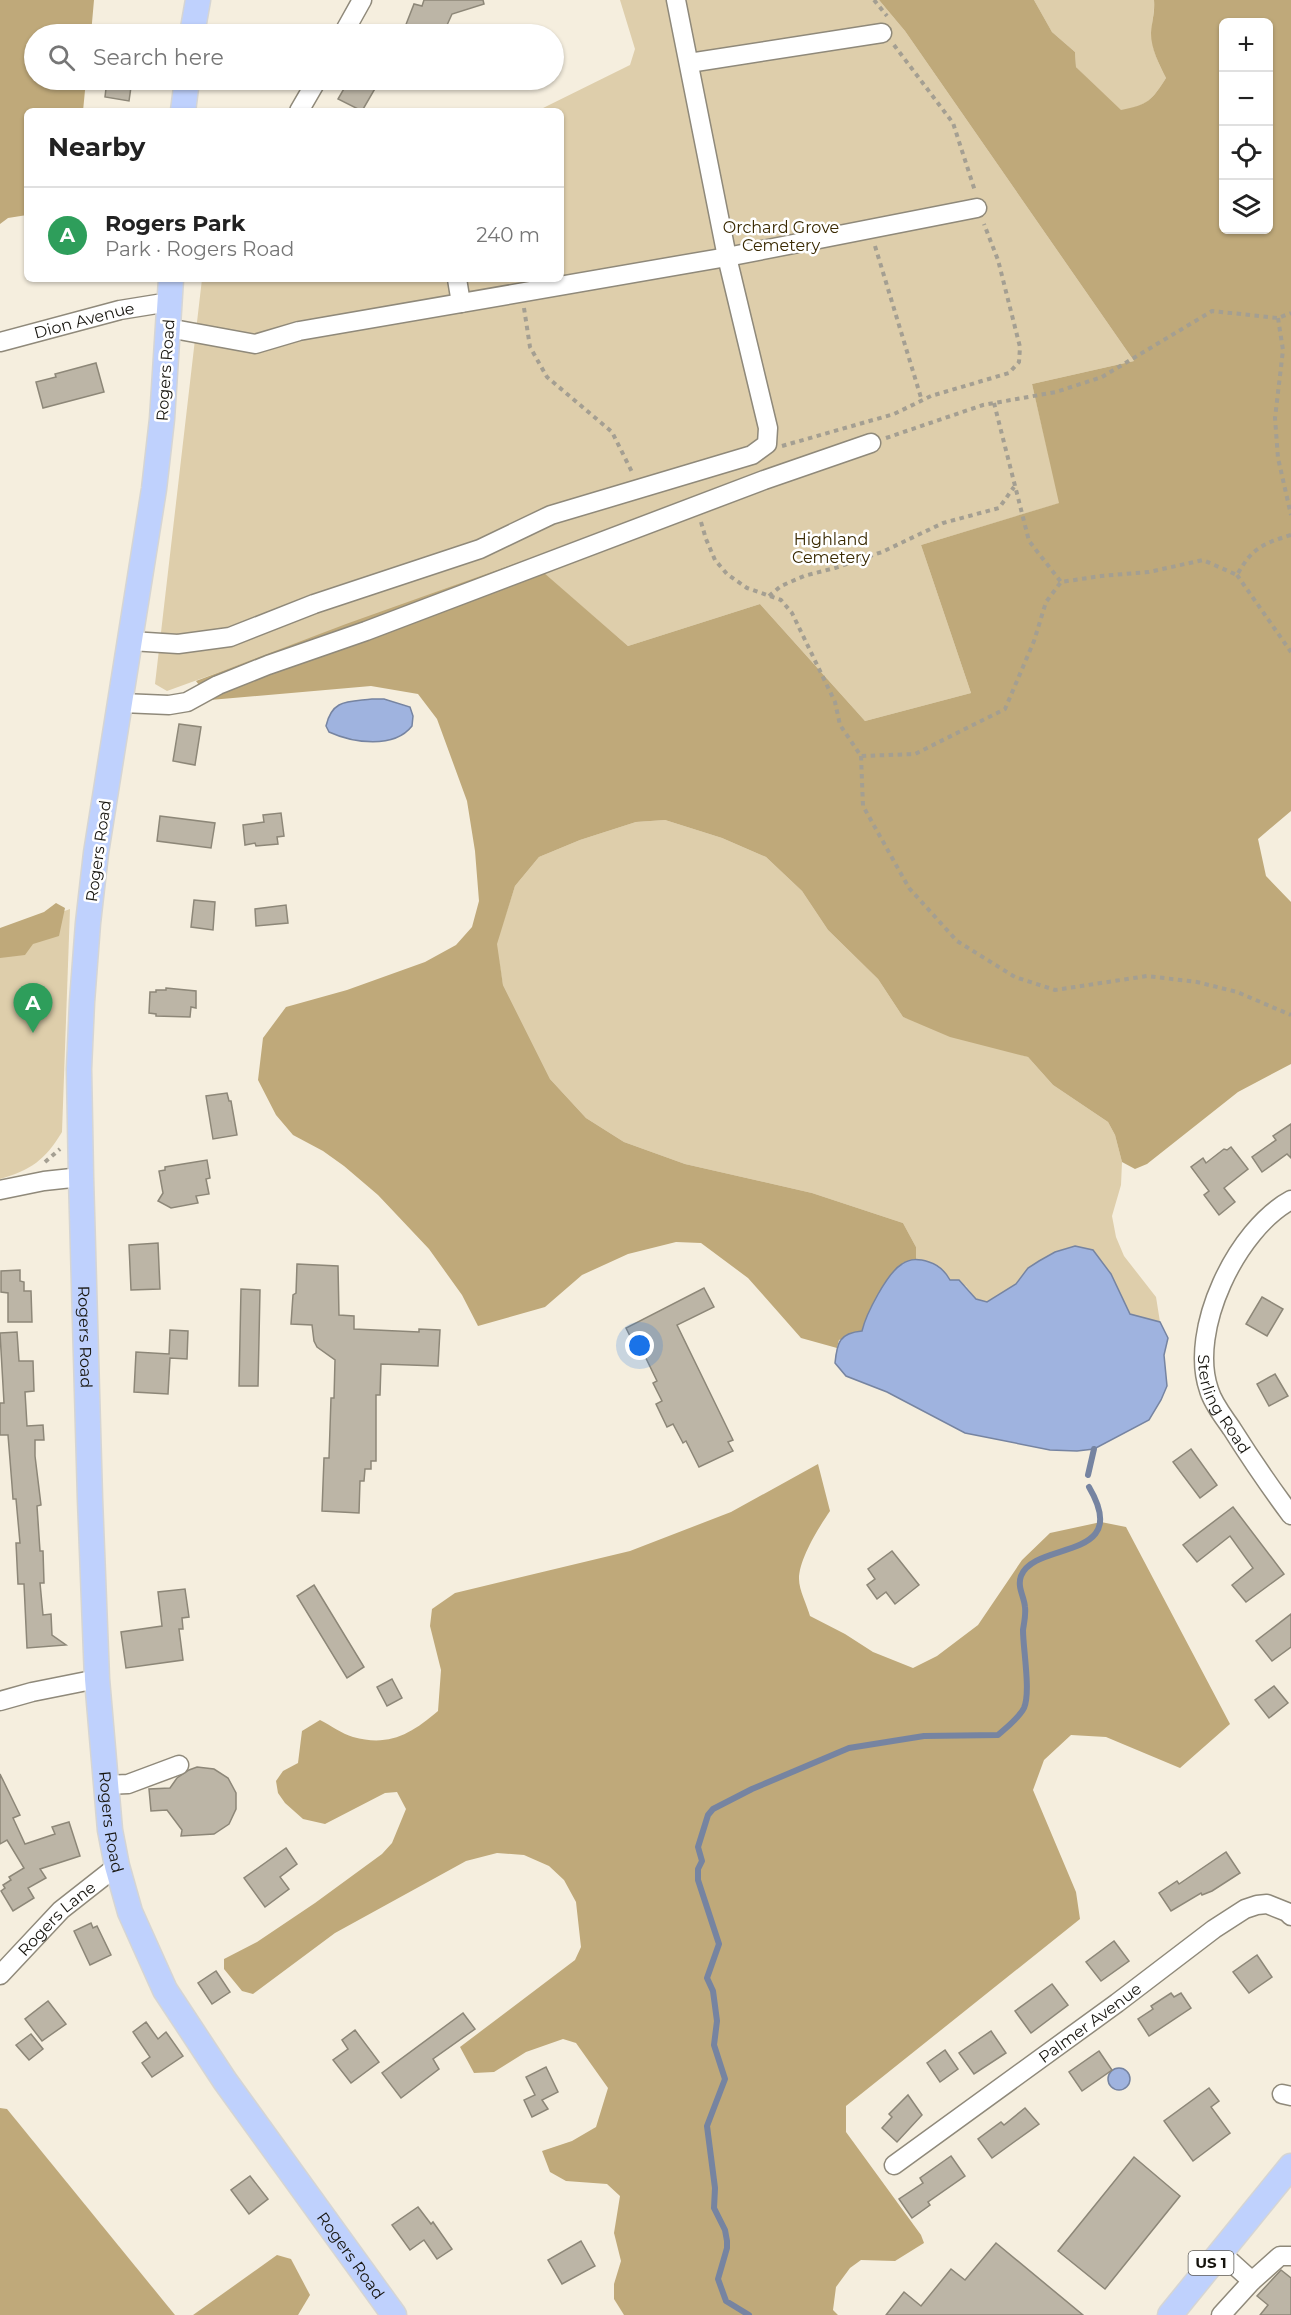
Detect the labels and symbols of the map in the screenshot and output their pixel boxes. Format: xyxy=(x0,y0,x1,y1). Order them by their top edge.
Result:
park label: Orchard Grove Cemetery xyxy=(723,218,839,255)
street label: Dion Avenue xyxy=(32,299,136,343)
street label: Rogers Road xyxy=(152,318,179,422)
park label: Highland Cemetery xyxy=(792,530,870,567)
street label: Rogers Road xyxy=(82,799,115,903)
pin: A xyxy=(14,984,52,1033)
street label: Rogers Road xyxy=(74,1285,96,1388)
your location xyxy=(625,1331,654,1360)
street label: Sterling Road xyxy=(1194,1354,1254,1457)
street label: Rogers Road xyxy=(95,1770,127,1875)
street label: Rogers Lane xyxy=(14,1878,99,1960)
street label: Palmer Avenue xyxy=(1035,1979,1145,2067)
street label: Rogers Road xyxy=(313,2209,388,2303)
road number: US 1 xyxy=(1188,2251,1234,2275)

